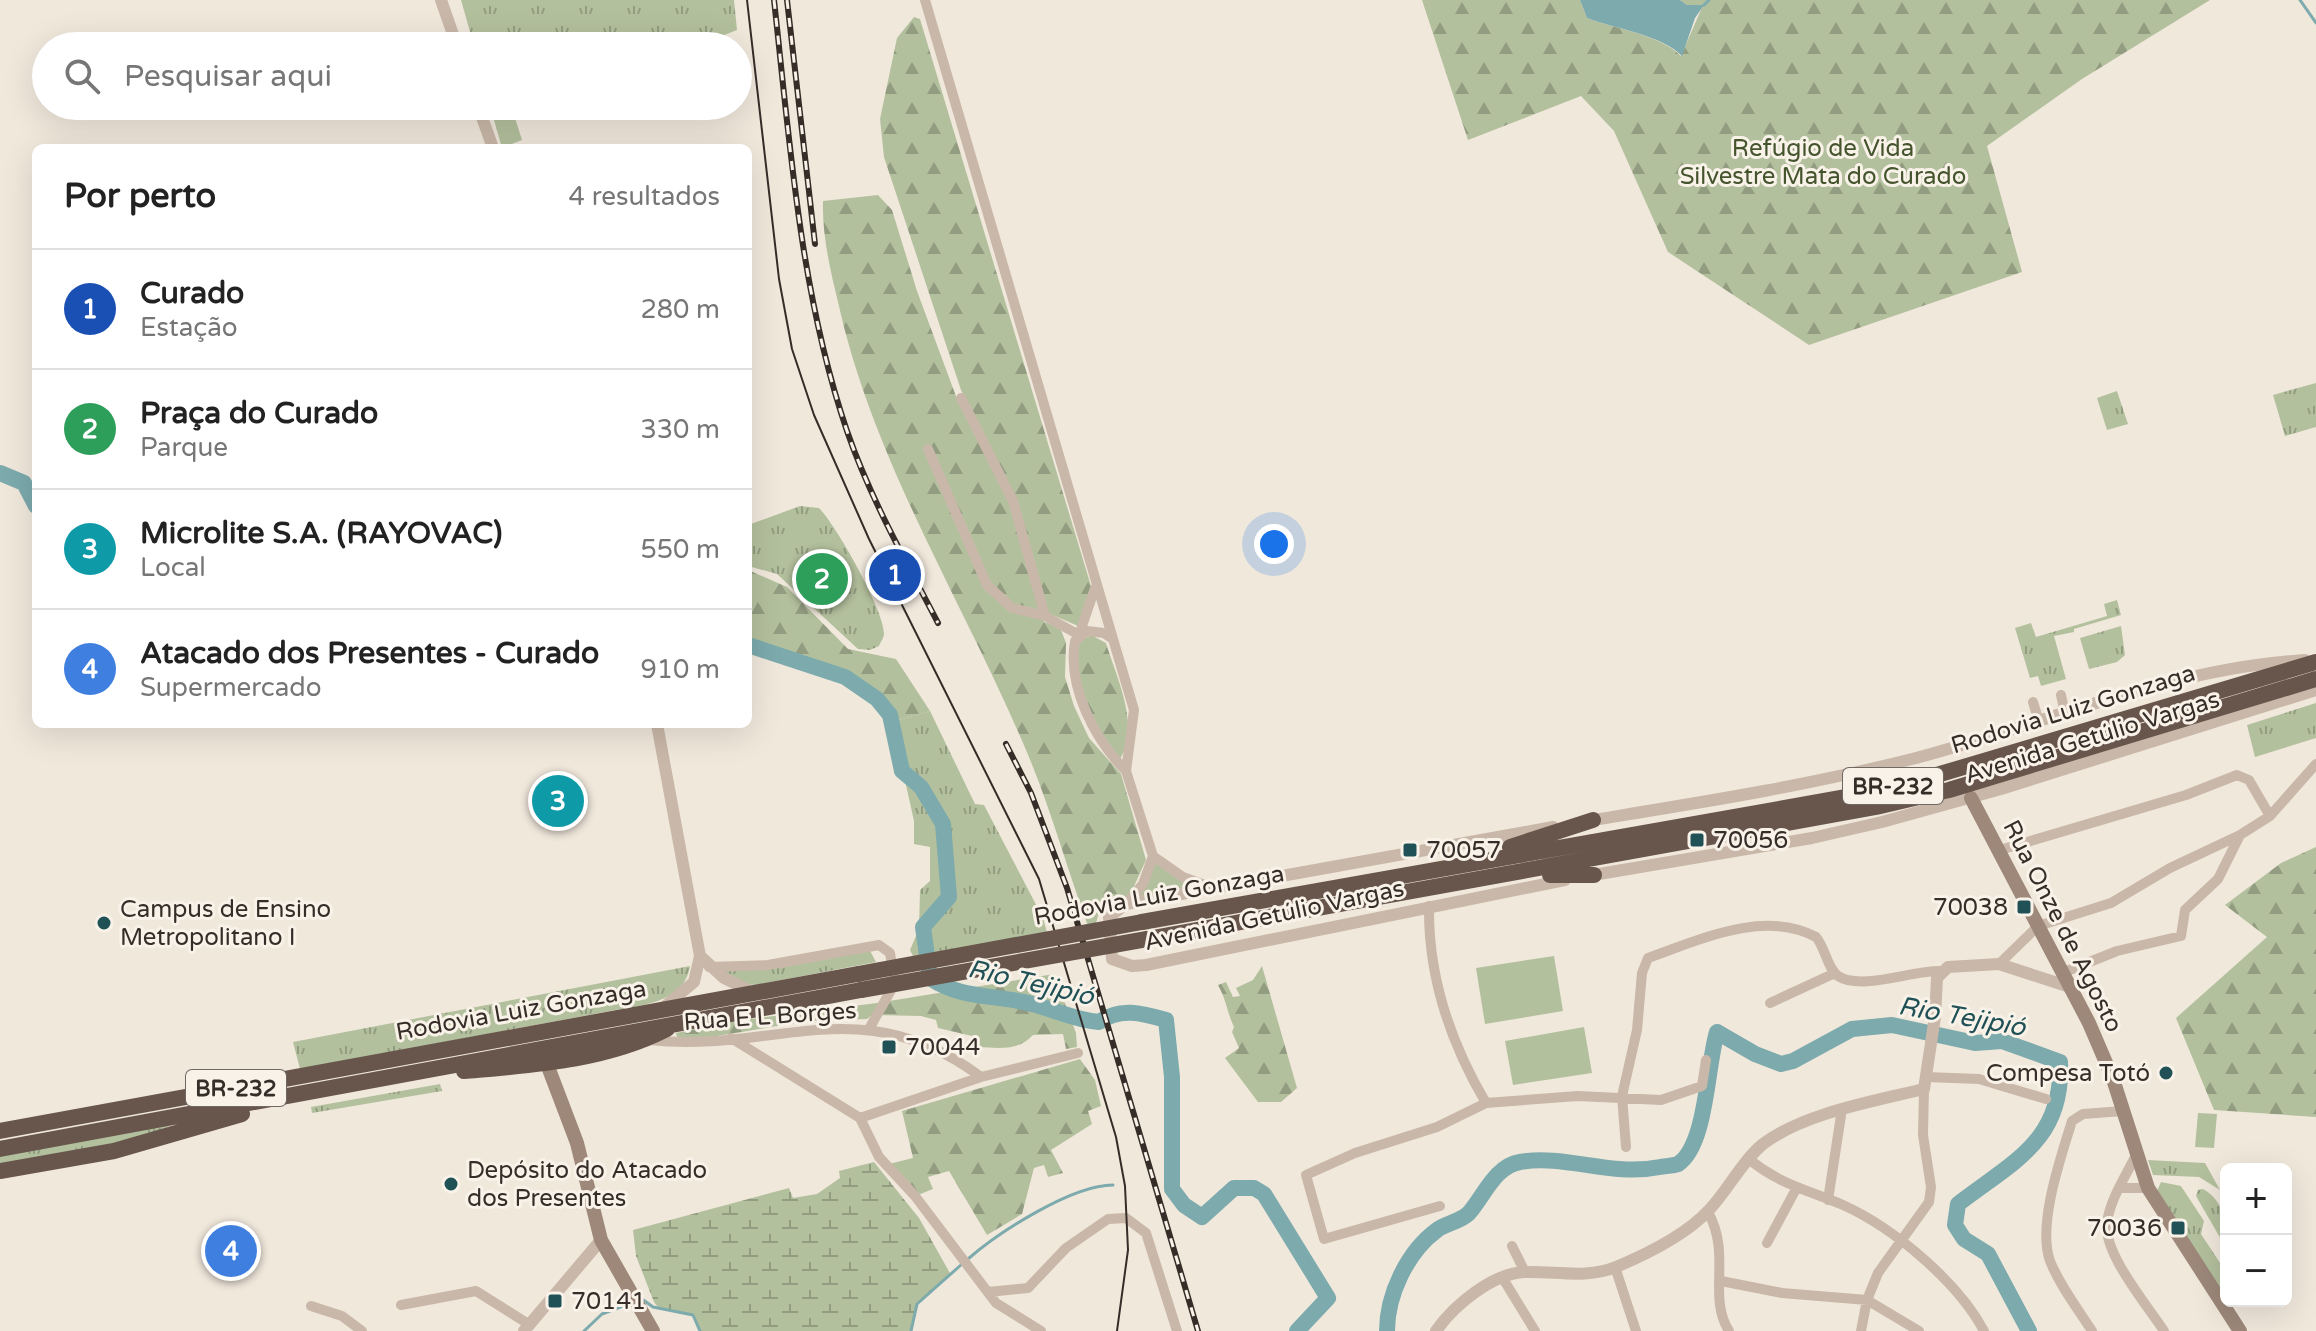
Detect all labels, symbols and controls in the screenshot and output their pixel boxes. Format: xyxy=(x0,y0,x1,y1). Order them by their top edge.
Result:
search box xyxy=(32,32,752,120)
icon: search xyxy=(60,54,104,98)
text: Pesquisar aqui xyxy=(124,58,332,95)
park label: Refúgio de Vida Silvestre Mata do Curado xyxy=(1680,134,1966,191)
text: Por perto xyxy=(64,176,216,217)
text: 4 resultados xyxy=(569,181,720,212)
text: Curado xyxy=(140,275,244,312)
text: 1 xyxy=(82,294,98,325)
text: 280 m xyxy=(640,294,720,325)
text: Estação xyxy=(140,312,238,343)
text: Praça do Curado xyxy=(140,395,378,432)
text: 2 xyxy=(82,414,98,445)
text: 330 m xyxy=(640,414,720,445)
text: Parque xyxy=(140,432,228,463)
text: Microlite S.A. (RAYOVAC) xyxy=(140,515,502,552)
your location xyxy=(1254,524,1294,564)
text: 3 xyxy=(82,534,98,565)
text: 550 m xyxy=(640,534,720,565)
pin: 1 xyxy=(869,545,921,605)
pin: 2 xyxy=(796,549,848,609)
text: Local xyxy=(140,552,206,583)
text: Atacado dos Presentes - Curado xyxy=(140,635,599,672)
text: 4 xyxy=(82,654,98,685)
text: 910 m xyxy=(640,654,720,685)
street label: Rodovia Luiz Gonzaga xyxy=(1948,659,2199,760)
text: Supermercado xyxy=(140,672,322,703)
street label: Avenida Getúlio Vargas xyxy=(1961,685,2223,790)
road number: BR-232 xyxy=(1843,768,1943,804)
pin: 3 xyxy=(532,771,584,831)
street label: Rua Onze de Agosto xyxy=(1996,815,2129,1037)
place label: 70056 xyxy=(1713,826,1788,855)
marker: 70056 xyxy=(1688,831,1706,849)
place label: 70057 xyxy=(1426,836,1501,865)
marker: 70057 xyxy=(1401,841,1419,859)
street label: Rodovia Luiz Gonzaga xyxy=(1032,859,1287,932)
street label: Avenida Getúlio Vargas xyxy=(1142,874,1407,957)
place label: 70038 xyxy=(1933,893,2008,922)
place label: Campus de Ensino Metropolitano I xyxy=(120,895,331,952)
marker: 70038 xyxy=(2015,898,2033,916)
marker: Campus de Ensino Metropolitano I xyxy=(95,914,113,932)
water label: Rio Tejipió xyxy=(965,953,1098,1012)
street label: Rodovia Luiz Gonzaga xyxy=(394,974,649,1047)
water label: Rio Tejipió xyxy=(1896,990,2029,1043)
street label: Rua E L Borges xyxy=(683,996,857,1037)
place label: 70044 xyxy=(905,1033,980,1062)
marker: 70044 xyxy=(880,1038,898,1056)
place label: Compesa Totó xyxy=(1986,1059,2150,1088)
marker: Compesa Totó xyxy=(2157,1064,2175,1082)
road number: BR-232 xyxy=(186,1070,286,1106)
place label: Depósito do Atacado dos Presentes xyxy=(467,1156,707,1213)
map controls xyxy=(2220,1163,2292,1307)
button: + xyxy=(2220,1163,2292,1235)
marker: Depósito do Atacado dos Presentes xyxy=(442,1175,460,1193)
place label: 70036 xyxy=(2087,1214,2162,1243)
marker: 70036 xyxy=(2169,1219,2187,1237)
pin: 4 xyxy=(205,1221,257,1281)
button: − xyxy=(2220,1235,2292,1307)
place label: 70141 xyxy=(571,1287,646,1316)
marker: 70141 xyxy=(546,1292,564,1310)

